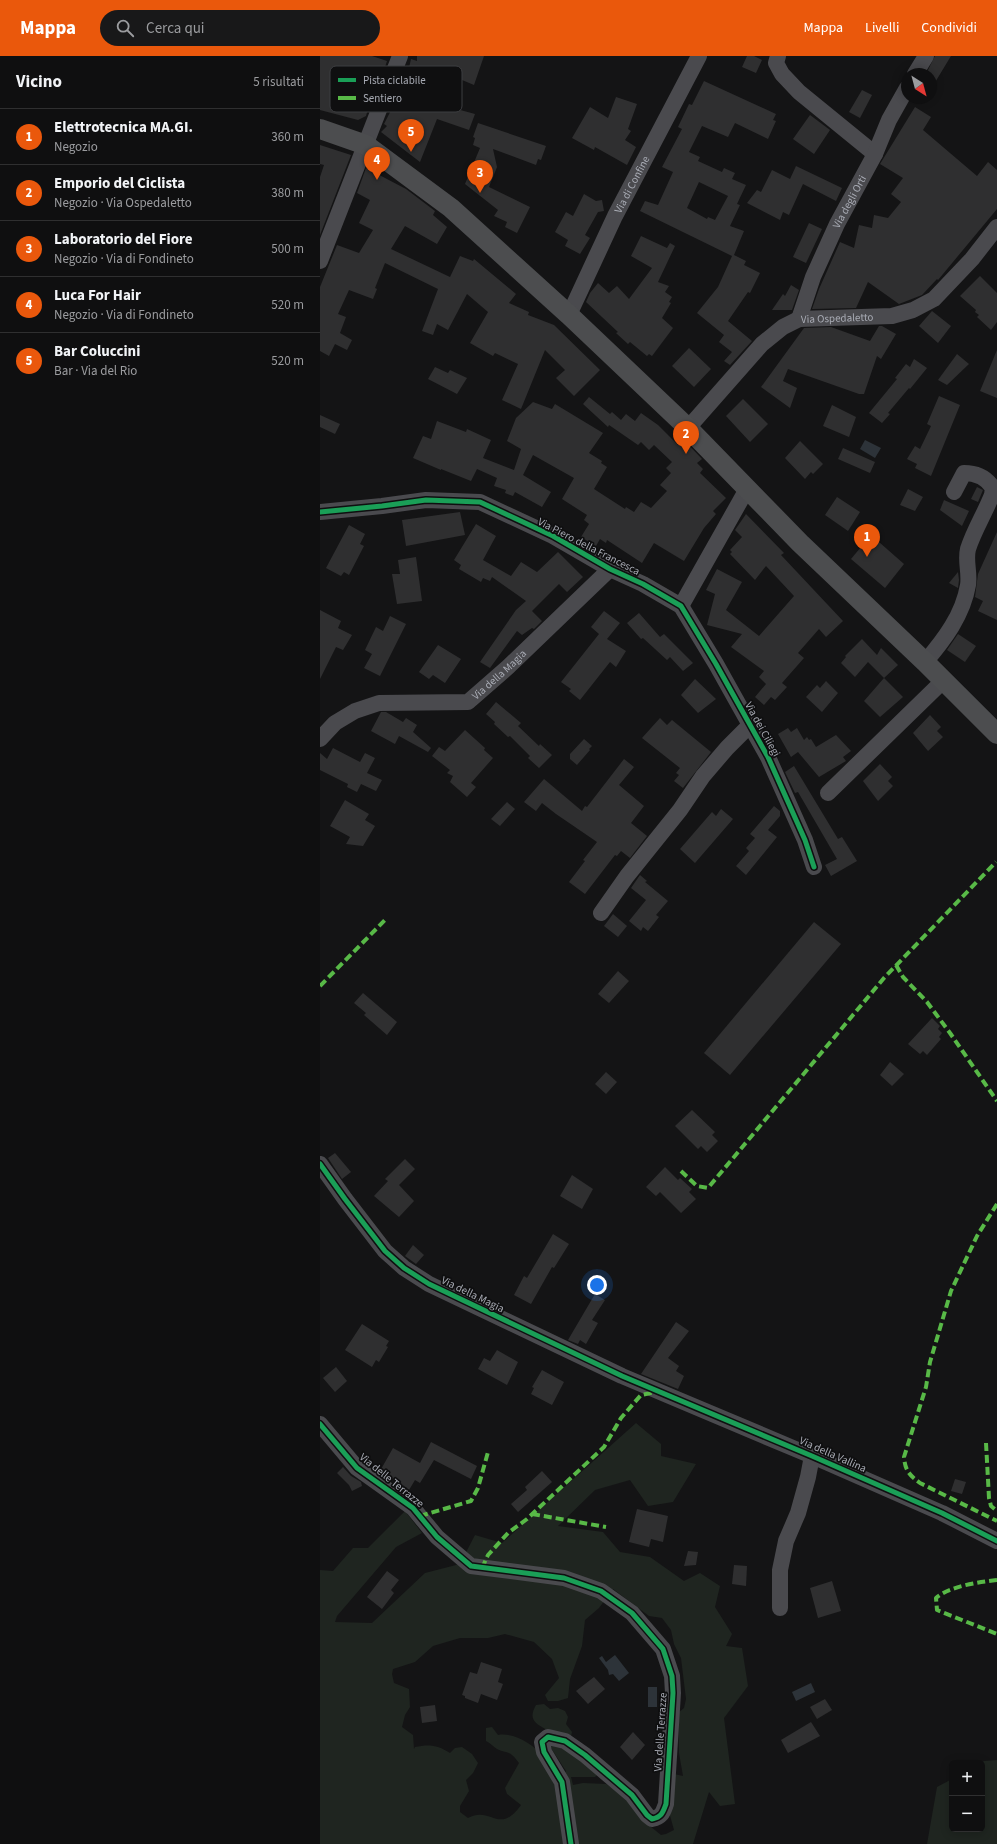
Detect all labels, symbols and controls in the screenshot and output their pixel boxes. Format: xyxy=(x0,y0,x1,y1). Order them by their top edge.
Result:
search box xyxy=(100,10,380,46)
text: Mappa xyxy=(20,15,76,42)
icon: search xyxy=(114,17,136,39)
text: Cerca qui xyxy=(146,18,205,39)
text: Mappa xyxy=(803,18,843,38)
text: Livelli xyxy=(865,18,899,38)
text: Condividi xyxy=(921,18,977,38)
legend xyxy=(330,66,462,112)
north arrow xyxy=(901,68,937,104)
text: Vicino xyxy=(16,70,62,94)
text: 5 risultati xyxy=(253,73,304,91)
text: Pista ciclabile xyxy=(363,73,426,88)
text: Sentiero xyxy=(363,91,402,106)
text: Elettrotecnica MA.GI. xyxy=(54,117,193,138)
pin: 5 xyxy=(398,119,424,152)
text: 1 xyxy=(26,128,32,146)
text: 360 m xyxy=(271,128,304,146)
text: Negozio xyxy=(54,138,98,156)
pin: 4 xyxy=(364,147,390,180)
street label: Via di Confine xyxy=(611,153,654,216)
pin: 3 xyxy=(467,160,493,193)
text: Emporio del Ciclista xyxy=(54,173,185,194)
street label: Via degli Orti xyxy=(829,173,870,231)
text: 2 xyxy=(26,184,32,202)
text: 380 m xyxy=(271,184,304,202)
text: Negozio · Via Ospedaletto xyxy=(54,194,192,212)
text: Laboratorio del Fiore xyxy=(54,229,193,250)
text: 3 xyxy=(26,240,32,258)
text: 500 m xyxy=(271,240,304,258)
text: Negozio · Via di Fondineto xyxy=(54,250,194,268)
text: Luca For Hair xyxy=(54,285,141,306)
text: 4 xyxy=(26,296,32,314)
text: 520 m xyxy=(271,296,304,314)
text: Negozio · Via di Fondineto xyxy=(54,306,194,324)
street label: Via Ospedaletto xyxy=(801,310,874,327)
text: Bar Coluccini xyxy=(54,341,140,362)
text: 5 xyxy=(26,352,32,370)
text: 520 m xyxy=(271,352,304,370)
text: Bar · Via del Rio xyxy=(54,362,137,380)
pin: 2 xyxy=(673,421,699,454)
street label: Via Piero della Francesca xyxy=(535,514,642,579)
pin: 1 xyxy=(854,524,880,557)
street label: Via della Magia xyxy=(469,646,530,703)
street label: Via dei Ciliegi xyxy=(741,699,784,759)
street label: Via della Magia xyxy=(439,1273,507,1316)
your location xyxy=(587,1275,607,1295)
street label: Via della Vallina xyxy=(797,1433,869,1476)
street label: Via delle Terrazze xyxy=(356,1450,428,1511)
street label: Via delle Terrazze xyxy=(650,1691,671,1772)
map controls xyxy=(949,1760,985,1832)
button: + xyxy=(949,1760,985,1796)
button: − xyxy=(949,1796,985,1832)

